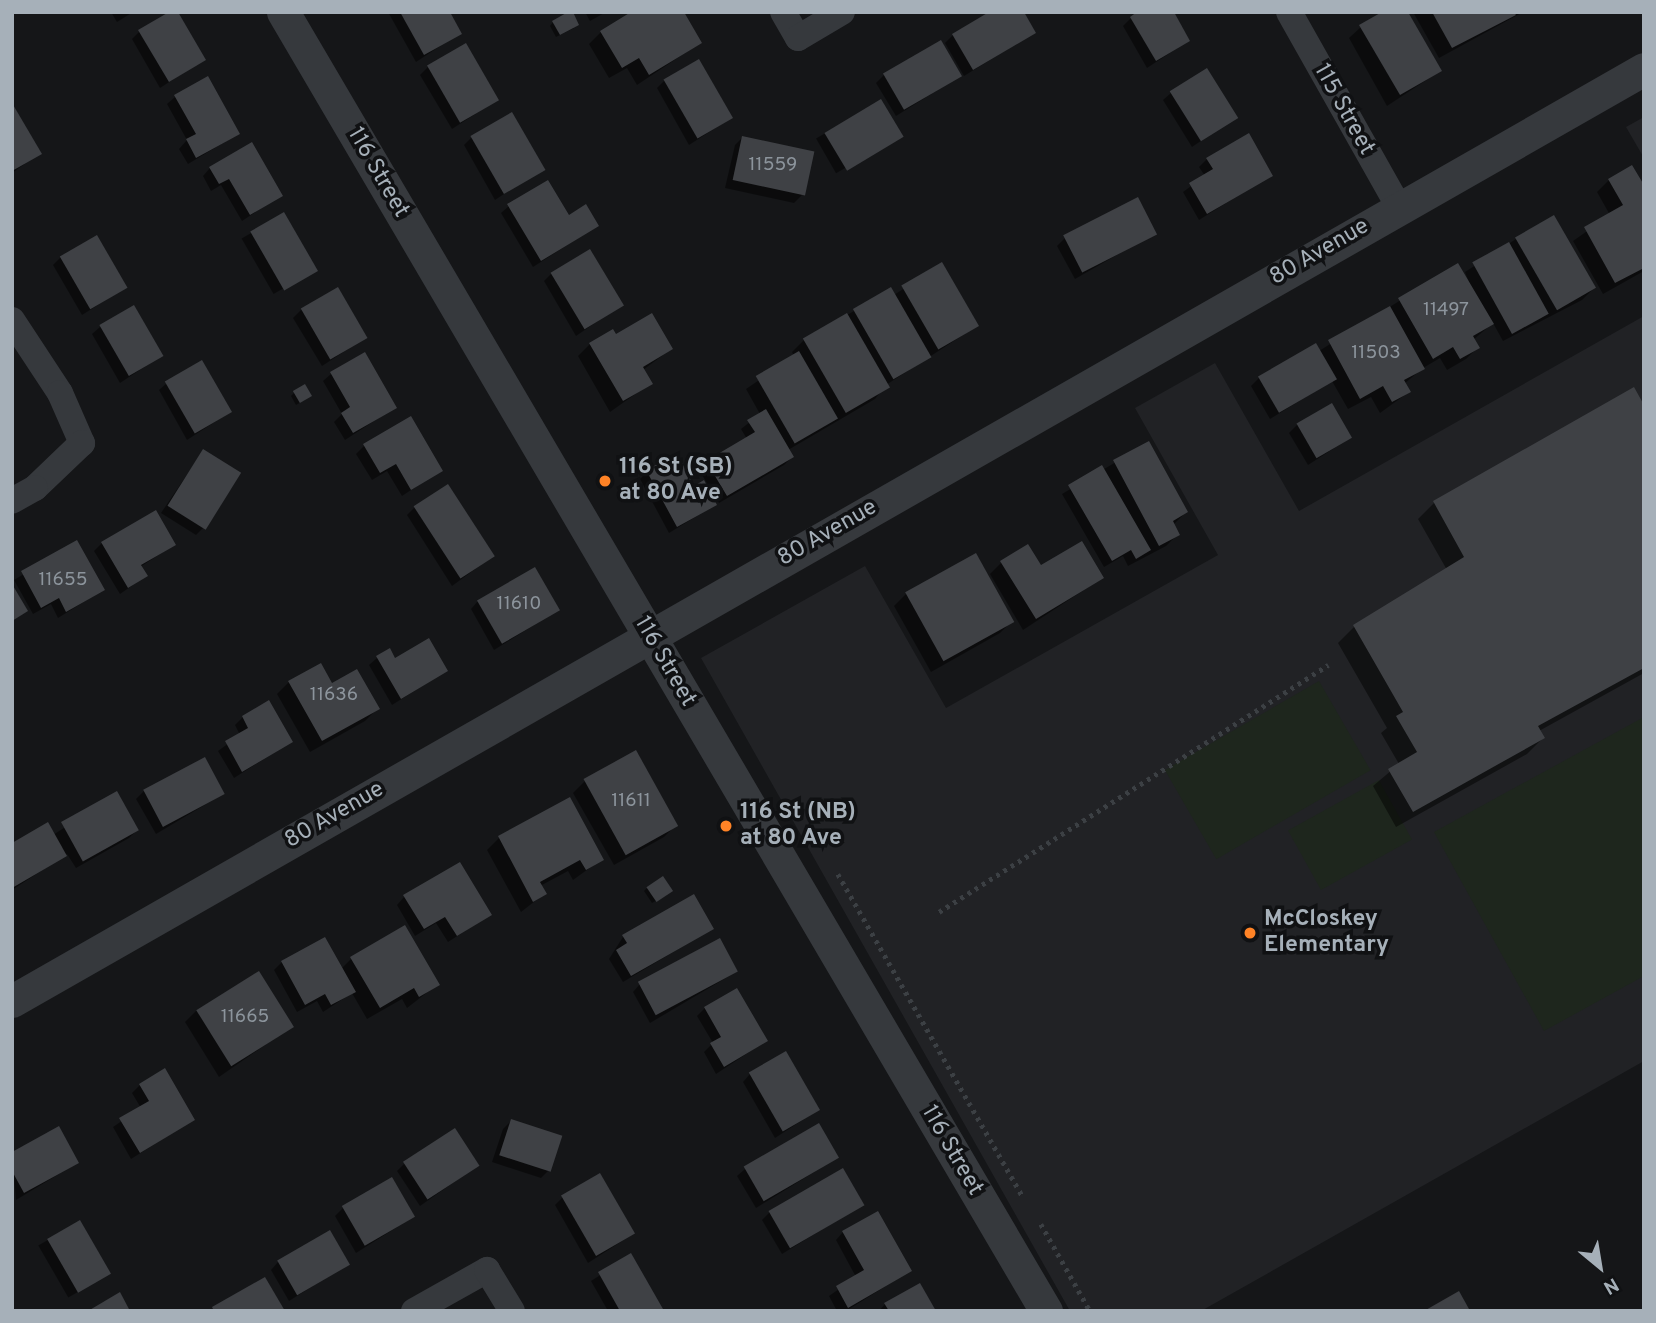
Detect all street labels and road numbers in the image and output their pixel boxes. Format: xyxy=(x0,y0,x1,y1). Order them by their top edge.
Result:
street label: 115 Street xyxy=(1307,60,1379,160)
street label: 116 Street xyxy=(340,123,414,223)
street label: 80 Avenue xyxy=(1265,213,1375,293)
street label: 80 Avenue xyxy=(773,494,883,574)
street label: 116 Street xyxy=(627,612,701,712)
street label: 80 Avenue xyxy=(280,776,390,856)
street label: 116 Street xyxy=(914,1101,988,1201)

